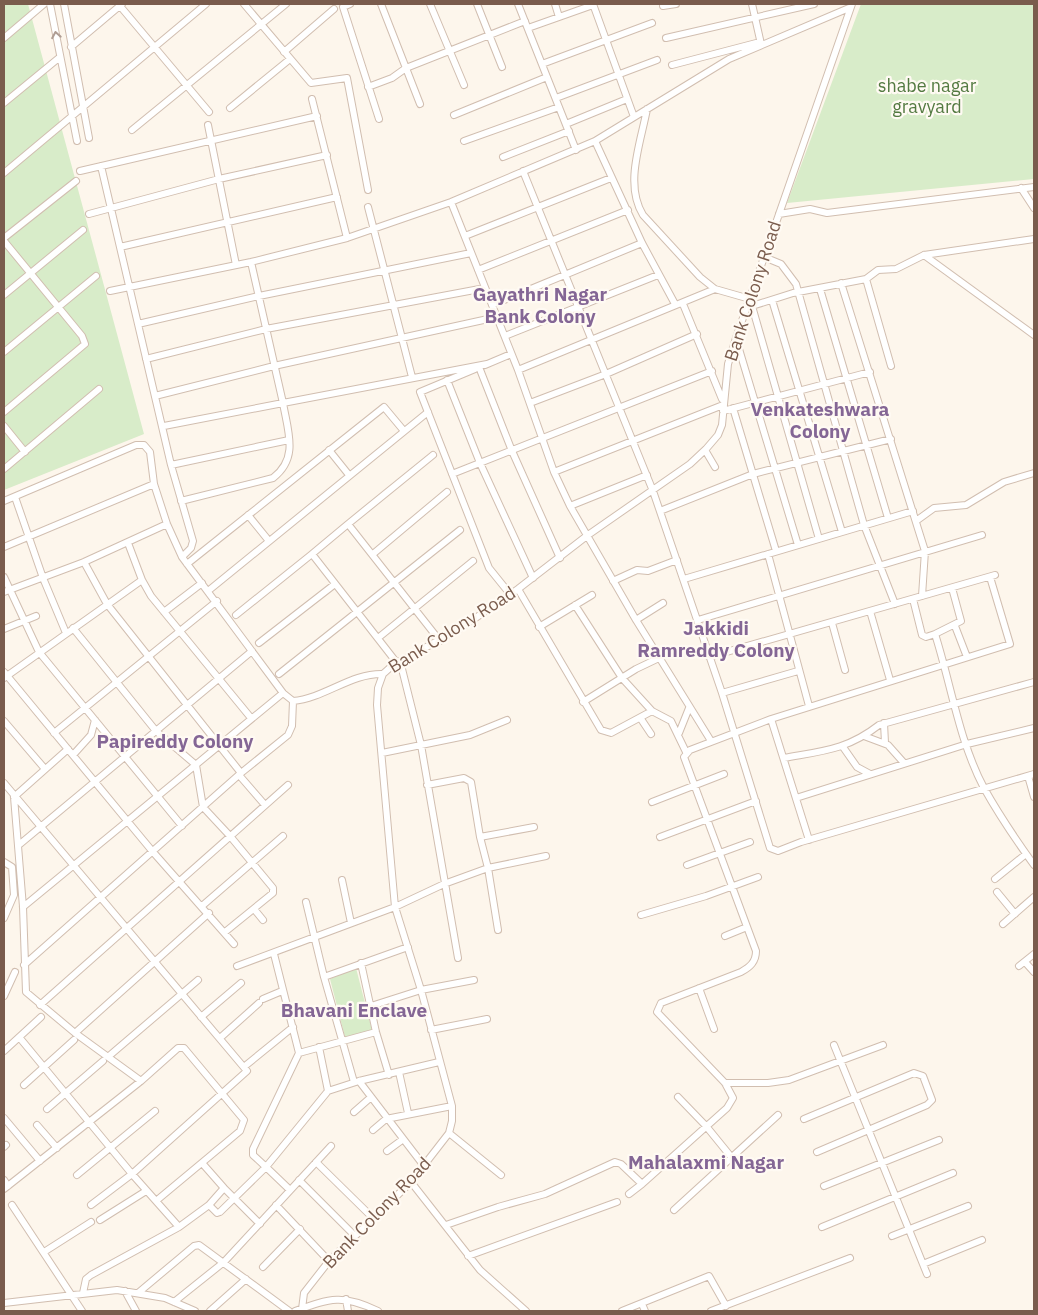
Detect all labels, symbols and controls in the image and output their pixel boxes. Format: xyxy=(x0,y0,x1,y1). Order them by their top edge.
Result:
one-way arrow xyxy=(51,31,61,39)
park label: shabe nagar gravyard xyxy=(878,74,977,118)
street label: Bank Colony Road xyxy=(719,218,786,364)
district label: Gayathri Nagar Bank Colony xyxy=(473,282,608,328)
district label: Venkateshwara Colony xyxy=(751,397,890,443)
street label: Bank Colony Road xyxy=(384,581,520,678)
district label: Jakkidi Ramreddy Colony xyxy=(637,616,795,662)
district label: Papireddy Colony xyxy=(97,729,254,753)
district label: Bhavani Enclave xyxy=(281,998,427,1022)
district label: Mahalaxmi Nagar xyxy=(628,1150,784,1174)
street label: Bank Colony Road xyxy=(318,1152,436,1273)

